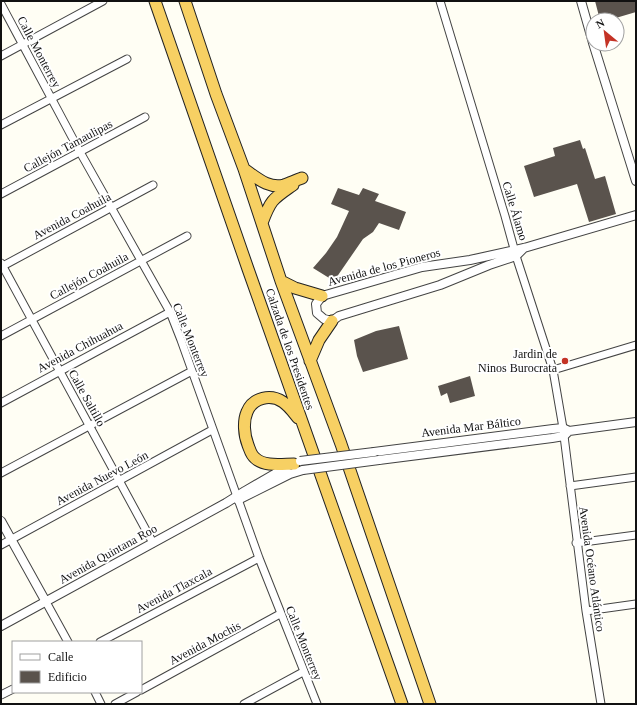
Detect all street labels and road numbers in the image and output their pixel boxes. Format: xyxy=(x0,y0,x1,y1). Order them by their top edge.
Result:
street label: Calle Monterrey xyxy=(14,14,64,90)
street label: Callejón Tamaulipas xyxy=(21,117,115,175)
street label: Calle Álamo xyxy=(499,180,531,242)
street label: Avenida Coahuila xyxy=(31,189,114,242)
street label: Avenida de los Pioneros xyxy=(326,245,442,289)
street label: Callejón Coahuila xyxy=(47,249,131,303)
street label: Calzada de los Presidentes xyxy=(263,286,318,412)
street label: Calle Monterrey xyxy=(170,301,212,379)
street label: Avenida Chihuahua xyxy=(35,318,126,375)
street label: Calle Saltillo xyxy=(66,367,108,429)
street label: Avenida Mar Báltico xyxy=(420,414,522,440)
street label: Avenida Nuevo León xyxy=(53,448,151,508)
street label: Avenida Océano Atlántico xyxy=(576,505,608,633)
street label: Avenida Quintana Roo xyxy=(57,521,159,587)
street label: Avenida Tlaxcala xyxy=(134,564,215,616)
street label: Calle Monterrey xyxy=(283,604,325,682)
street label: Avenida Mochis xyxy=(167,618,243,668)

